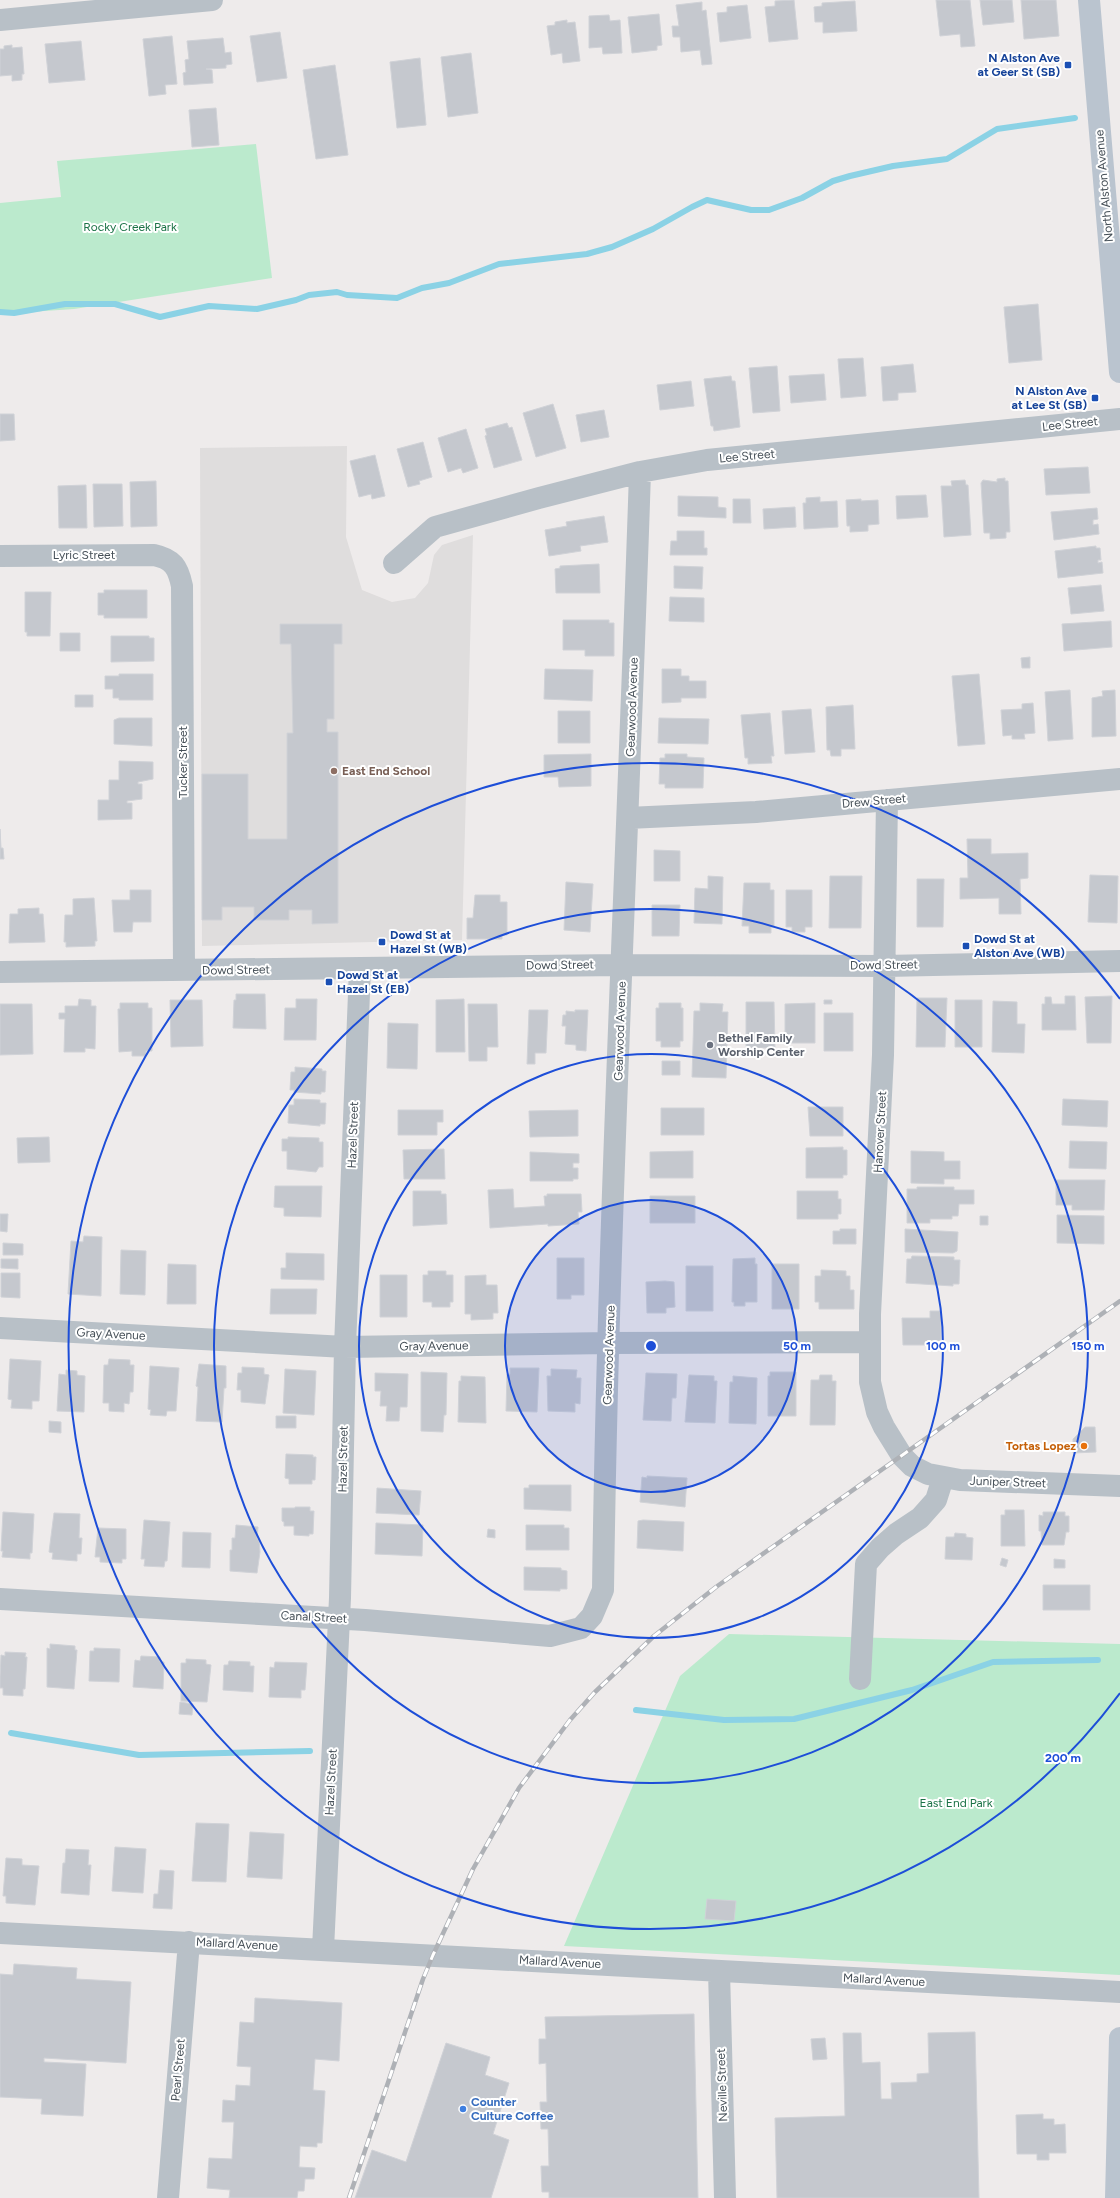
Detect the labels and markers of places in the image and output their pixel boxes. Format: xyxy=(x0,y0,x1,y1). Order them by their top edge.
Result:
place label: N Alston Ave at Geer St (SB) xyxy=(978,51,1060,79)
marker: N Alston Ave at Geer St (SB) xyxy=(1063,60,1073,70)
place label: N Alston Ave at Lee St (SB) xyxy=(1012,384,1087,412)
marker: N Alston Ave at Lee St (SB) xyxy=(1090,393,1100,403)
place label: East End School xyxy=(342,764,430,778)
marker: East End School xyxy=(329,766,339,776)
place label: Dowd St at Hazel St (WB) xyxy=(390,928,467,956)
place label: Dowd St at Alston Ave (WB) xyxy=(974,932,1065,960)
marker: Dowd St at Hazel St (WB) xyxy=(377,937,387,947)
marker: Dowd St at Alston Ave (WB) xyxy=(961,941,971,951)
place label: Dowd St at Hazel St (EB) xyxy=(337,968,410,996)
marker: Dowd St at Hazel St (EB) xyxy=(324,977,334,987)
place label: Bethel Family Worship Center xyxy=(718,1031,805,1059)
marker: Bethel Family Worship Center xyxy=(705,1040,715,1050)
centre of rings xyxy=(644,1339,658,1353)
place label: Tortas Lopez xyxy=(1006,1439,1076,1453)
marker: Tortas Lopez xyxy=(1079,1441,1089,1451)
place label: Counter Culture Coffee xyxy=(471,2095,554,2123)
marker: Counter Culture Coffee xyxy=(458,2104,468,2114)

